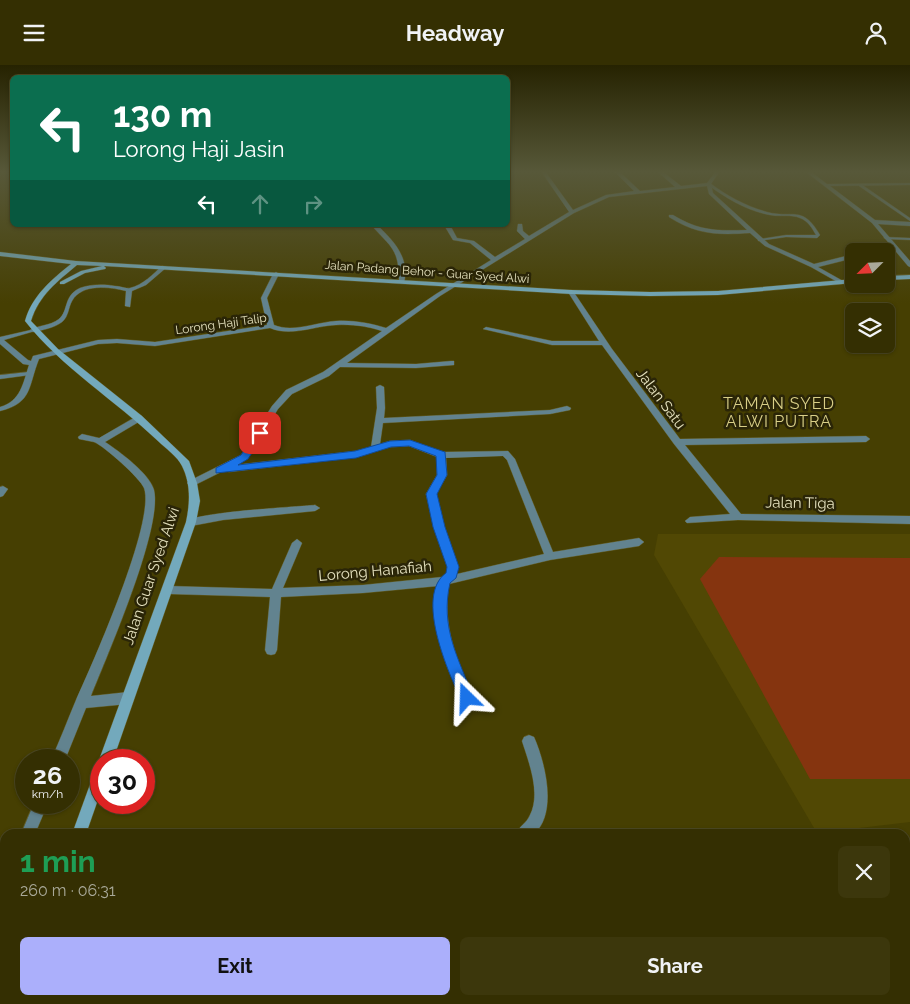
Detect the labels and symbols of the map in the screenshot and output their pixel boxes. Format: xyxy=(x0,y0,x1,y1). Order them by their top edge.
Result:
north arrow xyxy=(845,243,895,293)
street label: Jalan Padang Behor - Guar Syed Alwi xyxy=(324,258,530,286)
street label: Lorong Haji Talip xyxy=(175,311,267,337)
street label: Jalan Satu xyxy=(632,365,690,433)
district label: TAMAN SYED ALWI PUTRA xyxy=(723,394,835,431)
pin xyxy=(239,412,281,454)
street label: Jalan Tiga xyxy=(765,493,835,513)
street label: Jalan Guar Syed Alwi xyxy=(119,505,183,647)
street label: Lorong Hanafiah xyxy=(318,557,432,585)
position arrow xyxy=(440,671,492,723)
speed limit sign: 30 xyxy=(90,749,155,814)

